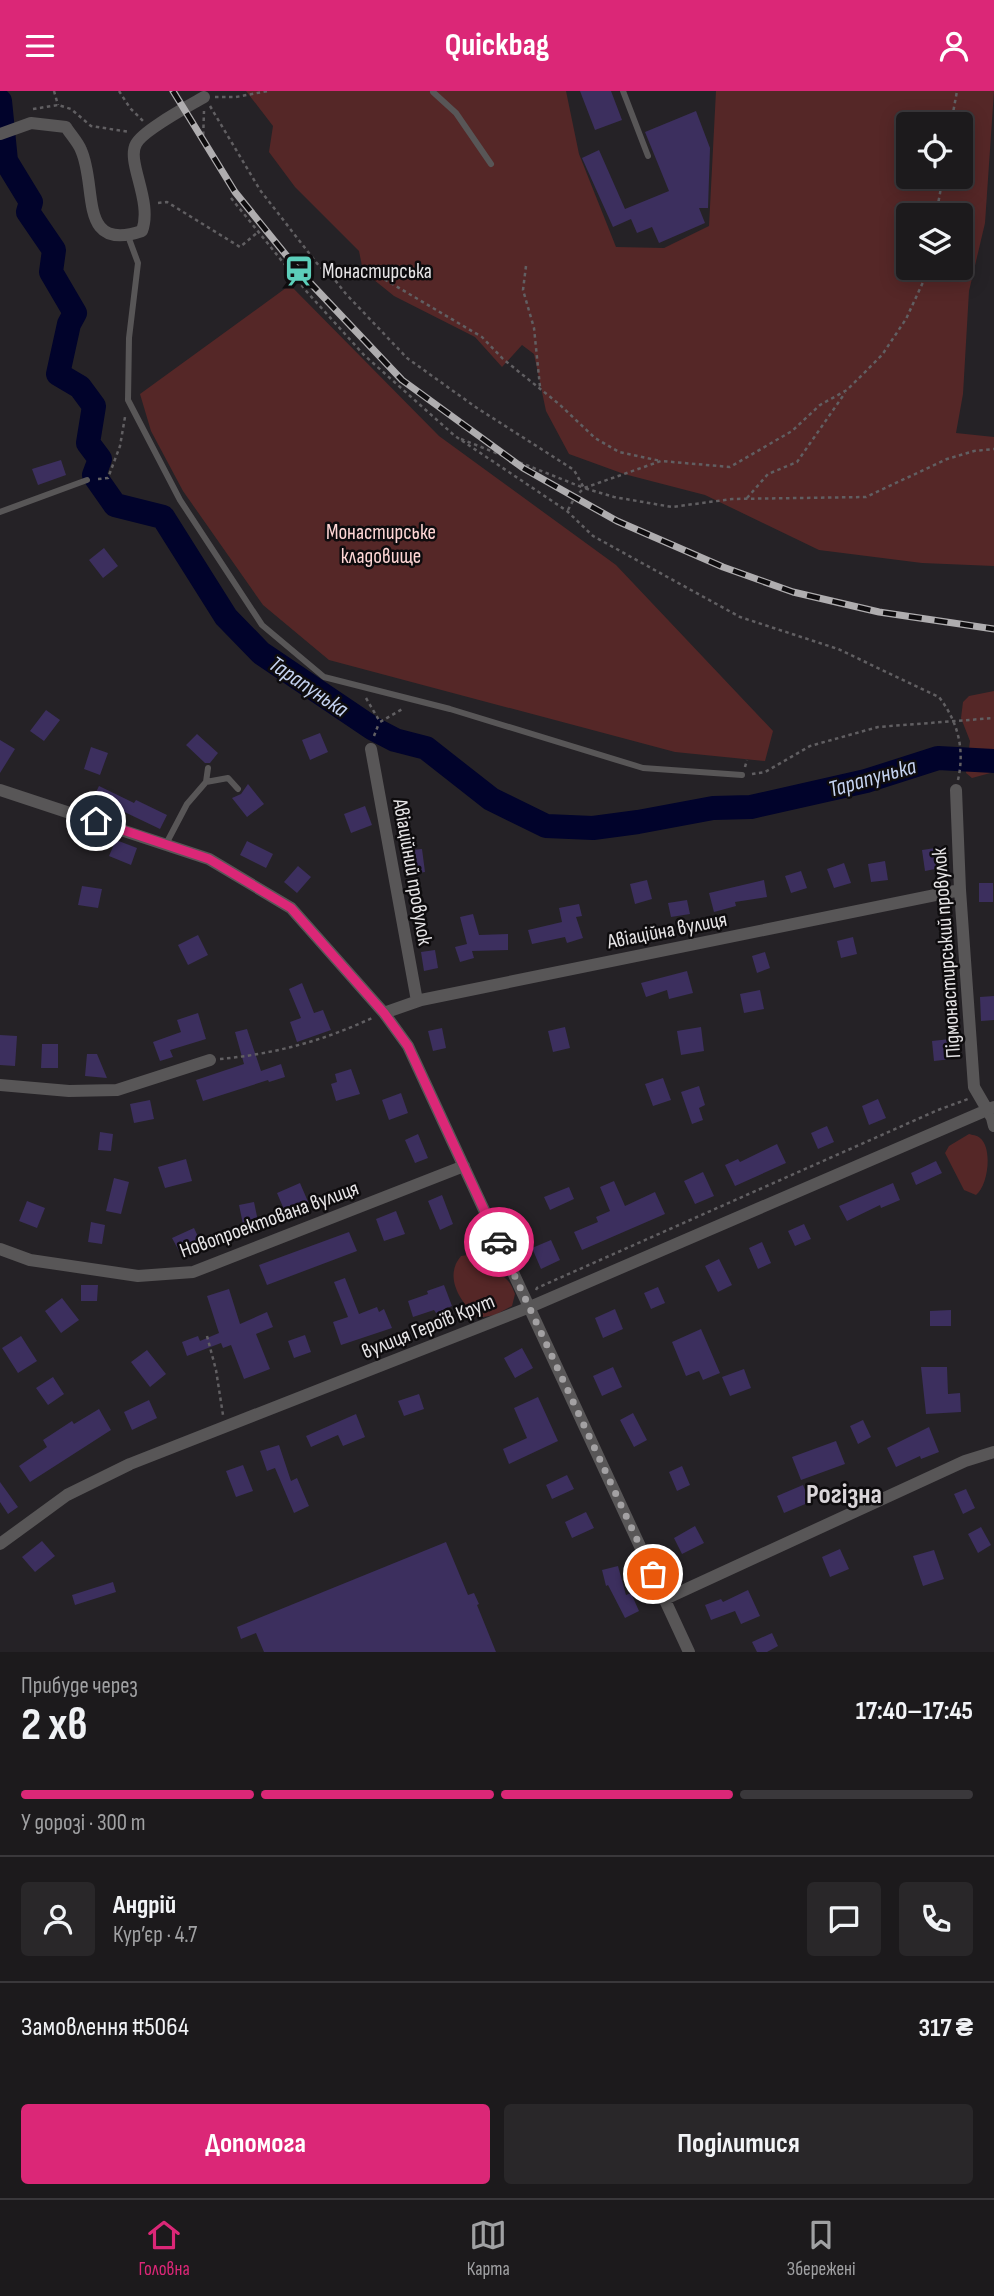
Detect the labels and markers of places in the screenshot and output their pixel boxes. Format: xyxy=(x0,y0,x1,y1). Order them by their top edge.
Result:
station icon: Монастирська xyxy=(282,254,316,288)
place label: Монастирська xyxy=(322,259,432,284)
pin xyxy=(66,791,126,851)
pin xyxy=(623,1544,683,1604)

